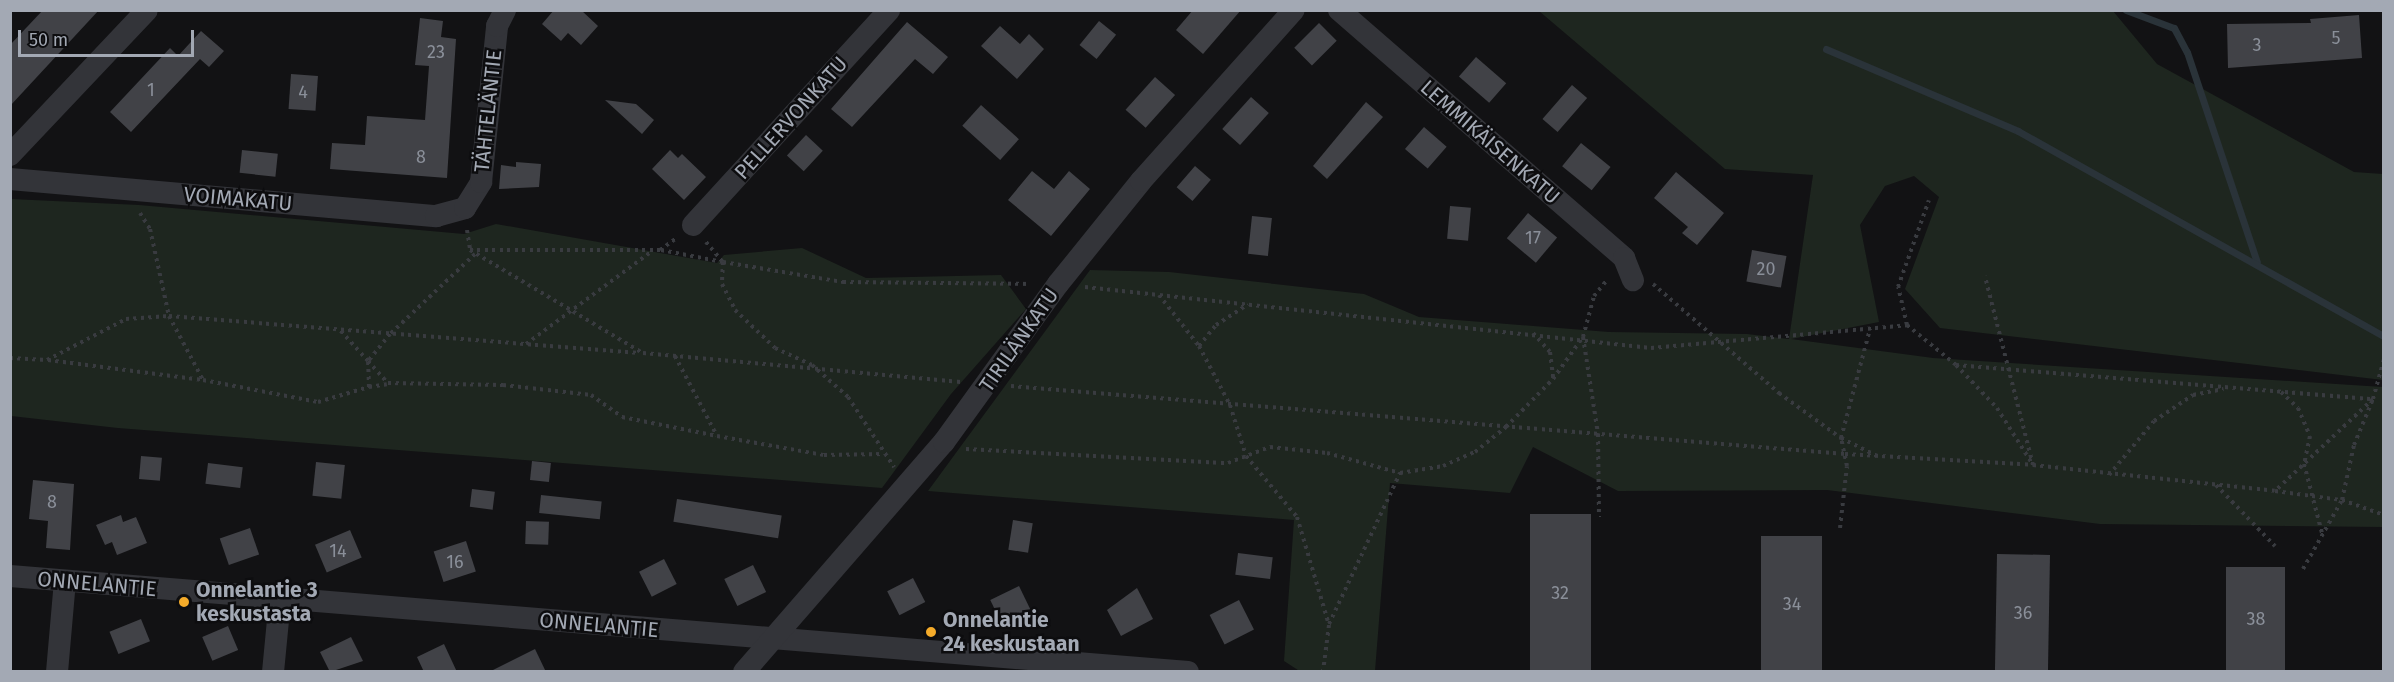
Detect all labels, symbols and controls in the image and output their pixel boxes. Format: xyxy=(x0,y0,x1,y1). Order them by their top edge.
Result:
scale bar xyxy=(21,18,196,56)
house number: 5 xyxy=(2331,27,2341,49)
text: 50 m xyxy=(29,29,68,51)
house number: 3 xyxy=(2253,34,2261,56)
house number: 23 xyxy=(427,41,445,63)
street label: TÄHTELÄNTIE xyxy=(469,48,507,174)
street label: PELLERVONKATU xyxy=(729,51,853,185)
street label: LEMMIKÄISENKATU xyxy=(1415,75,1565,209)
house number: 1 xyxy=(147,79,155,101)
house number: 4 xyxy=(298,81,308,103)
house number: 8 xyxy=(416,146,426,168)
street label: VOIMAKATU xyxy=(183,182,293,216)
house number: 17 xyxy=(1525,227,1541,249)
house number: 20 xyxy=(1757,258,1775,280)
street label: TIRILÄNKATU xyxy=(974,283,1064,397)
house number: 8 xyxy=(47,491,57,513)
house number: 14 xyxy=(329,540,347,562)
house number: 16 xyxy=(446,551,464,573)
street label: ONNELANTIE xyxy=(36,566,158,602)
place label: Onnelantie 3 keskustasta xyxy=(196,577,318,627)
house number: 32 xyxy=(1551,582,1569,604)
house number: 34 xyxy=(1783,593,1801,615)
marker: Onnelantie 3 keskustasta xyxy=(177,595,191,609)
house number: 36 xyxy=(2014,602,2032,624)
street label: ONNELANTIE xyxy=(538,607,660,643)
place label: Onnelantie 24 keskustaan xyxy=(943,607,1080,657)
house number: 38 xyxy=(2247,608,2265,630)
marker: Onnelantie 24 keskustaan xyxy=(924,625,938,639)

